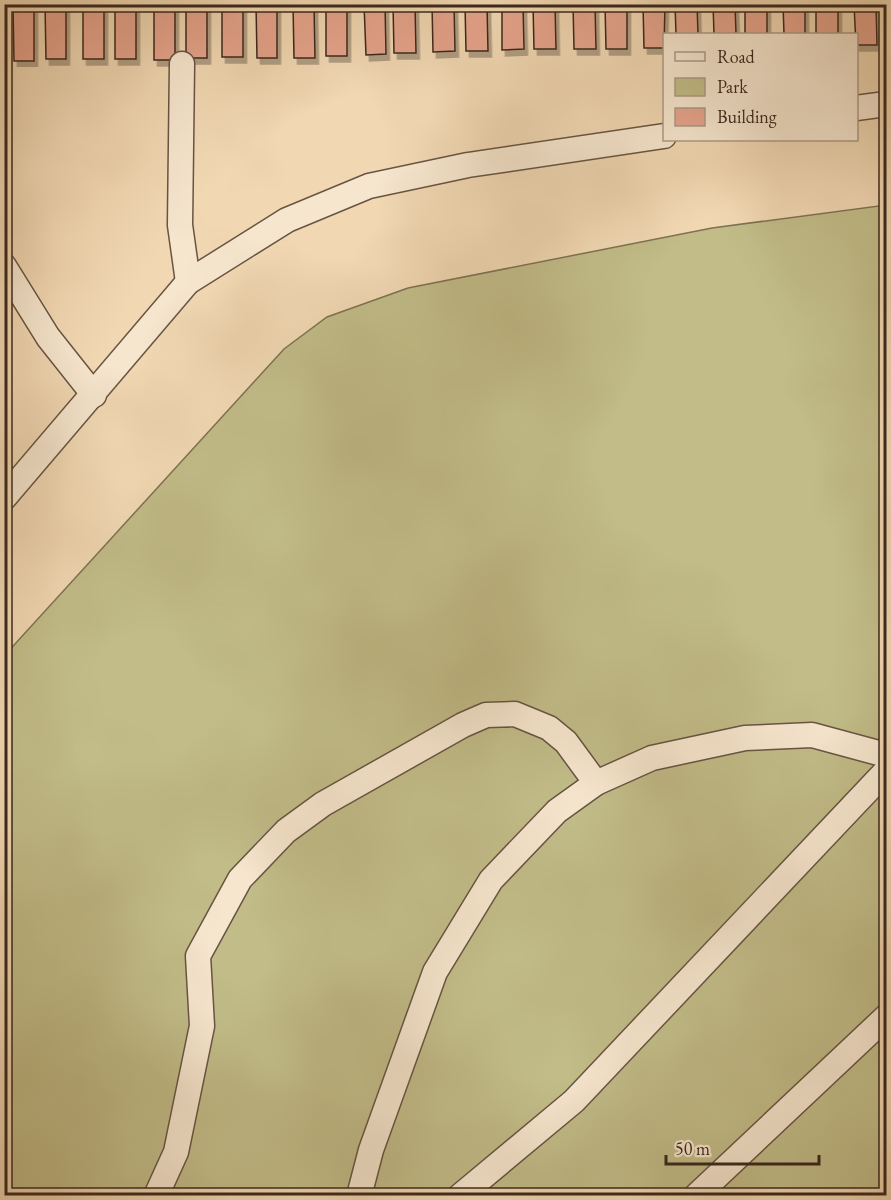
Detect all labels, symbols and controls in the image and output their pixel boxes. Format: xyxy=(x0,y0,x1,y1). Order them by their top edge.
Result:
legend xyxy=(663,33,858,141)
text: Road xyxy=(717,45,756,68)
text: Park xyxy=(717,75,748,98)
text: Building xyxy=(717,105,777,128)
scale bar xyxy=(666,1128,819,1166)
text: 50 m xyxy=(675,1137,710,1160)

